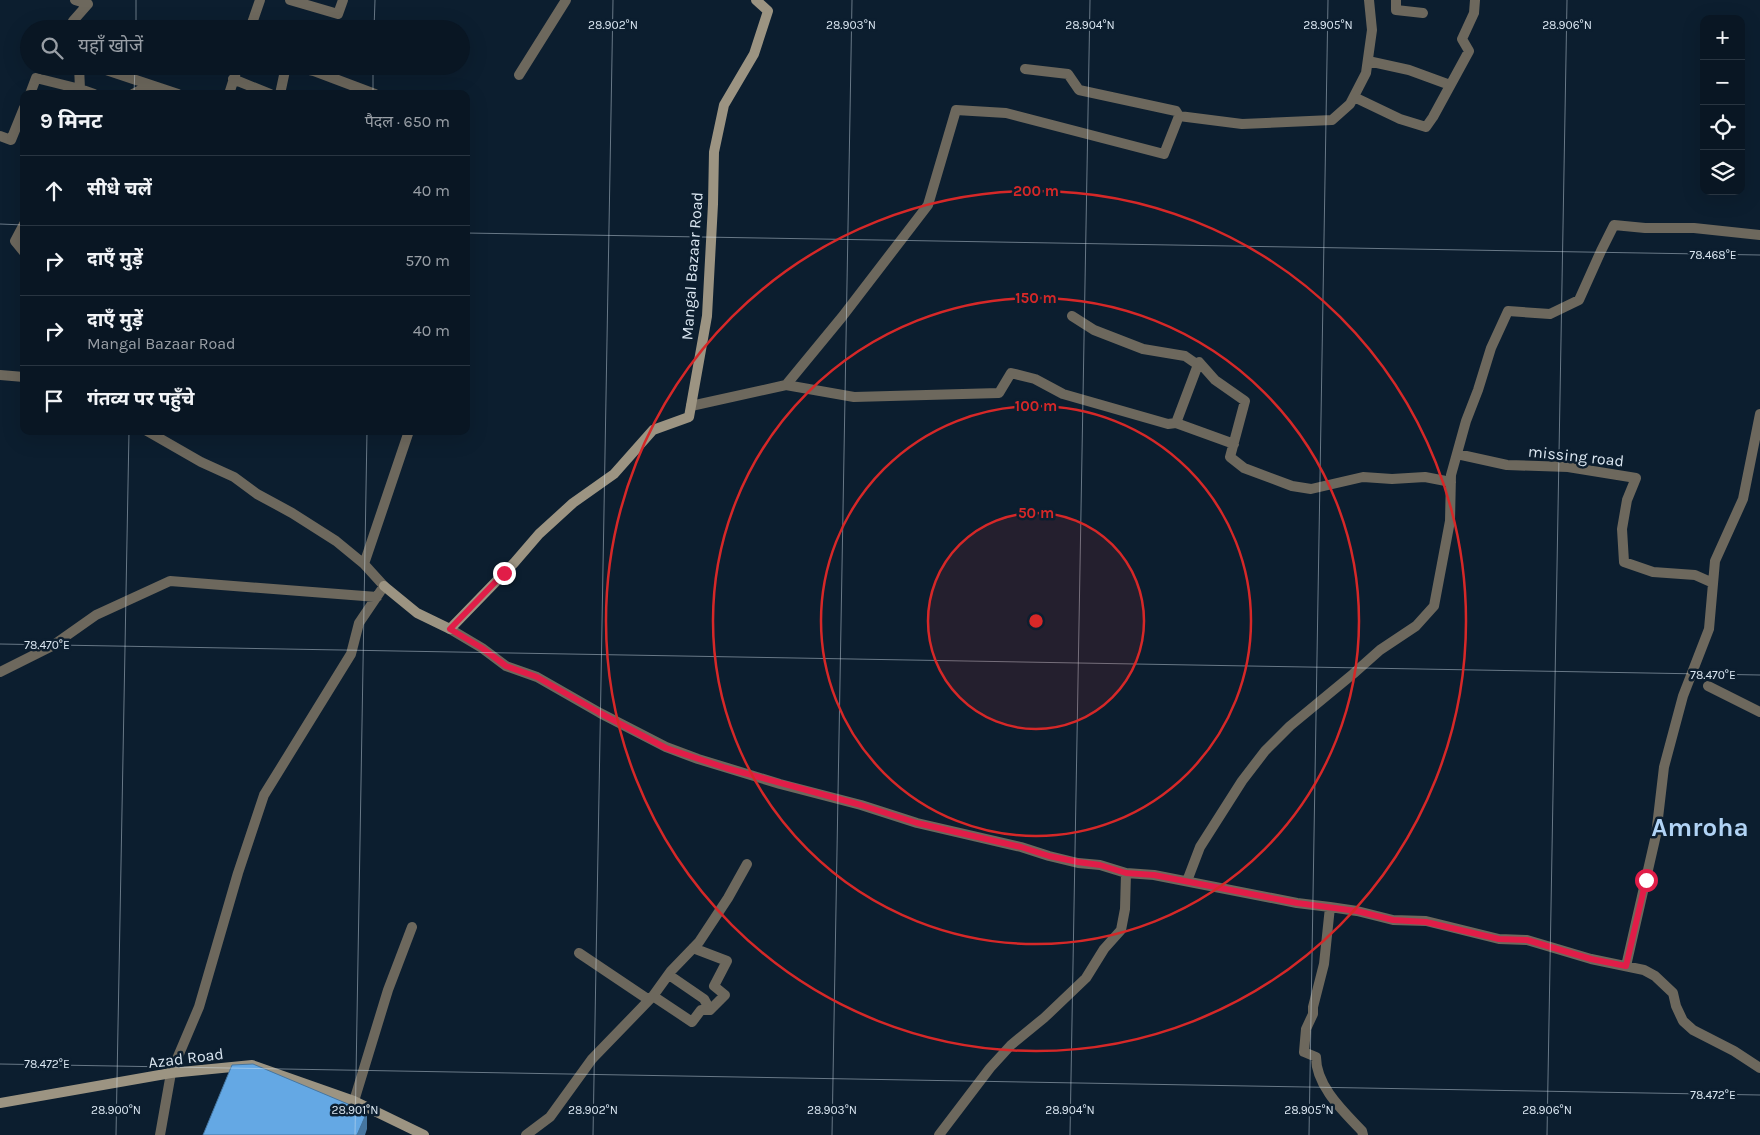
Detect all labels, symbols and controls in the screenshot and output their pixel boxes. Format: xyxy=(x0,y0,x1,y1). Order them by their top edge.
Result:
map controls xyxy=(1700,15,1745,195)
button: + xyxy=(1700,15,1745,60)
text: 28.902°N xyxy=(588,18,638,32)
text: 28.903°N xyxy=(826,18,876,32)
text: 28.904°N xyxy=(1065,18,1115,32)
text: 28.905°N xyxy=(1303,18,1353,32)
text: 28.906°N xyxy=(1542,18,1592,32)
search box xyxy=(20,20,470,75)
icon: search xyxy=(38,34,66,62)
text: यहाँ खोजें xyxy=(78,35,143,57)
button: − xyxy=(1700,60,1745,105)
button: locate xyxy=(1700,105,1745,150)
text: 9 मिनट xyxy=(40,109,102,133)
text: पैदल · 650 m xyxy=(365,112,450,131)
button: layers xyxy=(1700,150,1745,195)
icon: ahead xyxy=(40,177,68,205)
text: सीधे चलें xyxy=(87,178,152,200)
text: 40 m xyxy=(413,181,450,200)
text: 200 m xyxy=(1013,182,1059,200)
street label: Mangal Bazaar Road xyxy=(677,191,707,341)
icon: right xyxy=(40,247,68,275)
text: दाएँ मुड़ें xyxy=(87,248,143,270)
text: 78.468°E xyxy=(1690,248,1736,262)
text: 570 m xyxy=(405,251,450,270)
text: 150 m xyxy=(1015,289,1057,307)
text: दाएँ मुड़ें xyxy=(87,309,143,331)
icon: right xyxy=(40,317,68,345)
text: 40 m xyxy=(413,321,450,340)
text: Mangal Bazaar Road xyxy=(87,334,236,353)
icon: arrive xyxy=(40,387,68,415)
text: गंतव्य पर पहुँचे xyxy=(87,388,194,410)
text: 100 m xyxy=(1015,397,1057,415)
street label: missing road xyxy=(1527,442,1625,470)
text: 50 m xyxy=(1018,504,1054,522)
route end xyxy=(493,562,516,585)
centre of rings xyxy=(1027,612,1045,630)
text: 78.470°E xyxy=(24,638,70,652)
text: 78.470°E xyxy=(1690,668,1736,682)
district label: Amroha xyxy=(1651,812,1749,843)
route start xyxy=(1635,869,1658,892)
street label: Azad Road xyxy=(147,1044,225,1072)
text: 78.472°E xyxy=(24,1057,70,1071)
text: 78.472°E xyxy=(1690,1088,1736,1102)
text: 28.900°N xyxy=(91,1103,141,1117)
text: 28.901°N xyxy=(332,1103,378,1117)
text: 28.902°N xyxy=(568,1103,618,1117)
text: 28.903°N xyxy=(807,1103,857,1117)
text: 28.904°N xyxy=(1045,1103,1095,1117)
text: 28.905°N xyxy=(1284,1103,1334,1117)
text: 28.906°N xyxy=(1522,1103,1572,1117)

